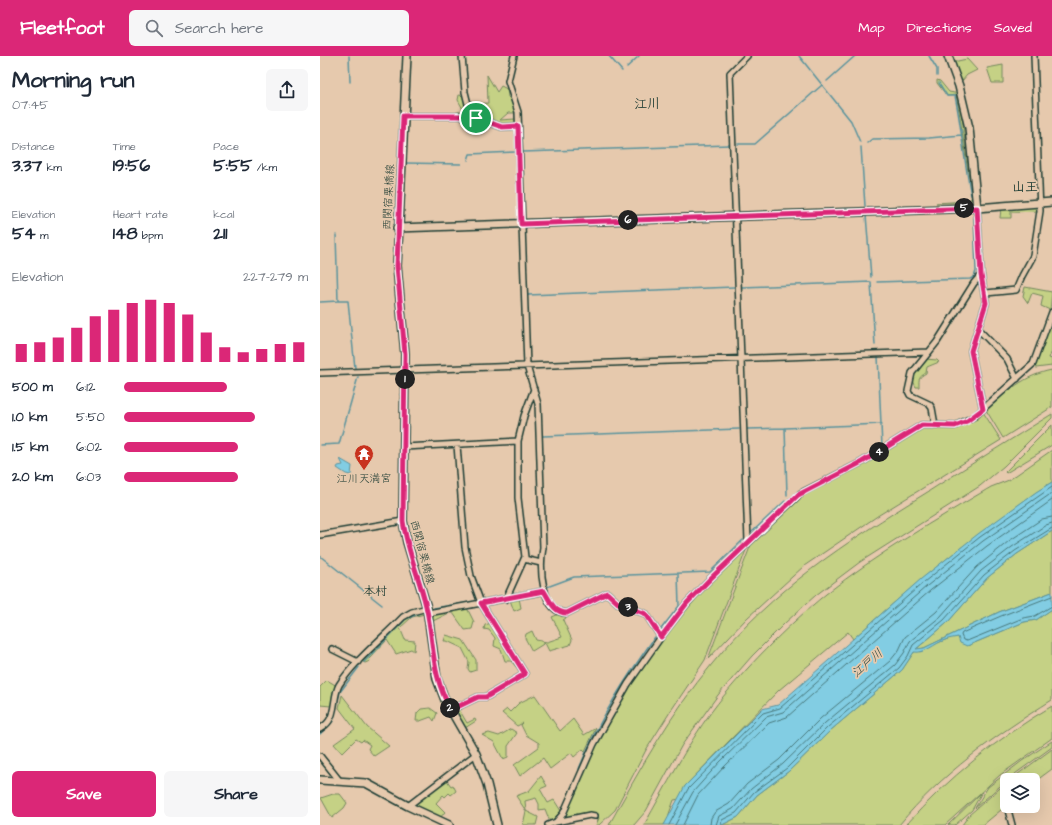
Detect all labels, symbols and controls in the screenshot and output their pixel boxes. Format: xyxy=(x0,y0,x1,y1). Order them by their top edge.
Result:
search box xyxy=(129,10,409,46)
text: Fleetfoot xyxy=(20,15,105,42)
icon: search xyxy=(143,17,165,39)
text: Search here xyxy=(175,18,263,39)
text: Map xyxy=(858,18,885,38)
text: Directions xyxy=(907,18,972,38)
text: Saved xyxy=(994,18,1032,38)
text: Morning run xyxy=(12,65,135,96)
button: share xyxy=(266,69,308,111)
district label: 江川 xyxy=(634,95,660,113)
text: 07:45 xyxy=(12,96,48,114)
pin xyxy=(459,101,493,135)
icon: arrive xyxy=(465,107,487,129)
text: Distance xyxy=(12,139,55,154)
text: Time xyxy=(113,139,136,154)
text: Pace xyxy=(213,139,239,154)
text: 3.37 xyxy=(12,154,42,178)
text: 19:56 xyxy=(113,154,150,178)
text: 5:55 xyxy=(213,154,252,178)
text: km xyxy=(42,160,62,175)
text: /km xyxy=(252,160,277,175)
street label: 西関宿栗橋線 xyxy=(379,164,398,230)
district label: 山王 xyxy=(1012,178,1038,196)
pin: 5 xyxy=(954,198,974,218)
text: 5 xyxy=(960,200,968,215)
text: Elevation xyxy=(12,207,55,222)
text: Heart rate xyxy=(113,207,168,222)
text: kcal xyxy=(213,207,234,222)
pin: 6 xyxy=(618,210,638,230)
text: 6 xyxy=(625,212,631,227)
text: 54 xyxy=(12,222,36,246)
text: 148 xyxy=(113,222,137,246)
text: 211 xyxy=(213,222,227,246)
text: m xyxy=(36,228,49,243)
text: bpm xyxy=(137,228,163,243)
text: Elevation xyxy=(12,268,63,286)
text: 227–279 m xyxy=(243,268,308,286)
pin: 1 xyxy=(395,369,415,389)
text: 1 xyxy=(404,371,406,386)
text: 500 m xyxy=(12,378,53,396)
text: 6:12 xyxy=(76,378,95,396)
text: 1.0 km xyxy=(12,408,47,426)
text: 5:50 xyxy=(76,408,105,426)
text: 1.5 km xyxy=(12,438,48,456)
text: 6:02 xyxy=(76,438,102,456)
pin: 4 xyxy=(869,442,889,462)
temple icon: 江川天満宮 xyxy=(353,443,375,471)
text: 4 xyxy=(875,444,883,459)
text: 2.0 km xyxy=(12,468,53,486)
text: 6:03 xyxy=(76,468,101,486)
place label: 江川天満宮 xyxy=(337,471,392,486)
street label: 西関宿栗橋線 xyxy=(407,518,438,586)
district label: 本村 xyxy=(363,583,387,600)
pin: 3 xyxy=(618,597,638,617)
text: 3 xyxy=(625,599,631,614)
water label: 江戸川 xyxy=(848,645,886,682)
pin: 2 xyxy=(440,698,460,718)
text: 2 xyxy=(447,700,453,715)
button: Save xyxy=(12,771,156,817)
button: Share xyxy=(164,771,308,817)
map controls xyxy=(1000,773,1040,813)
button: layers xyxy=(1000,773,1040,813)

